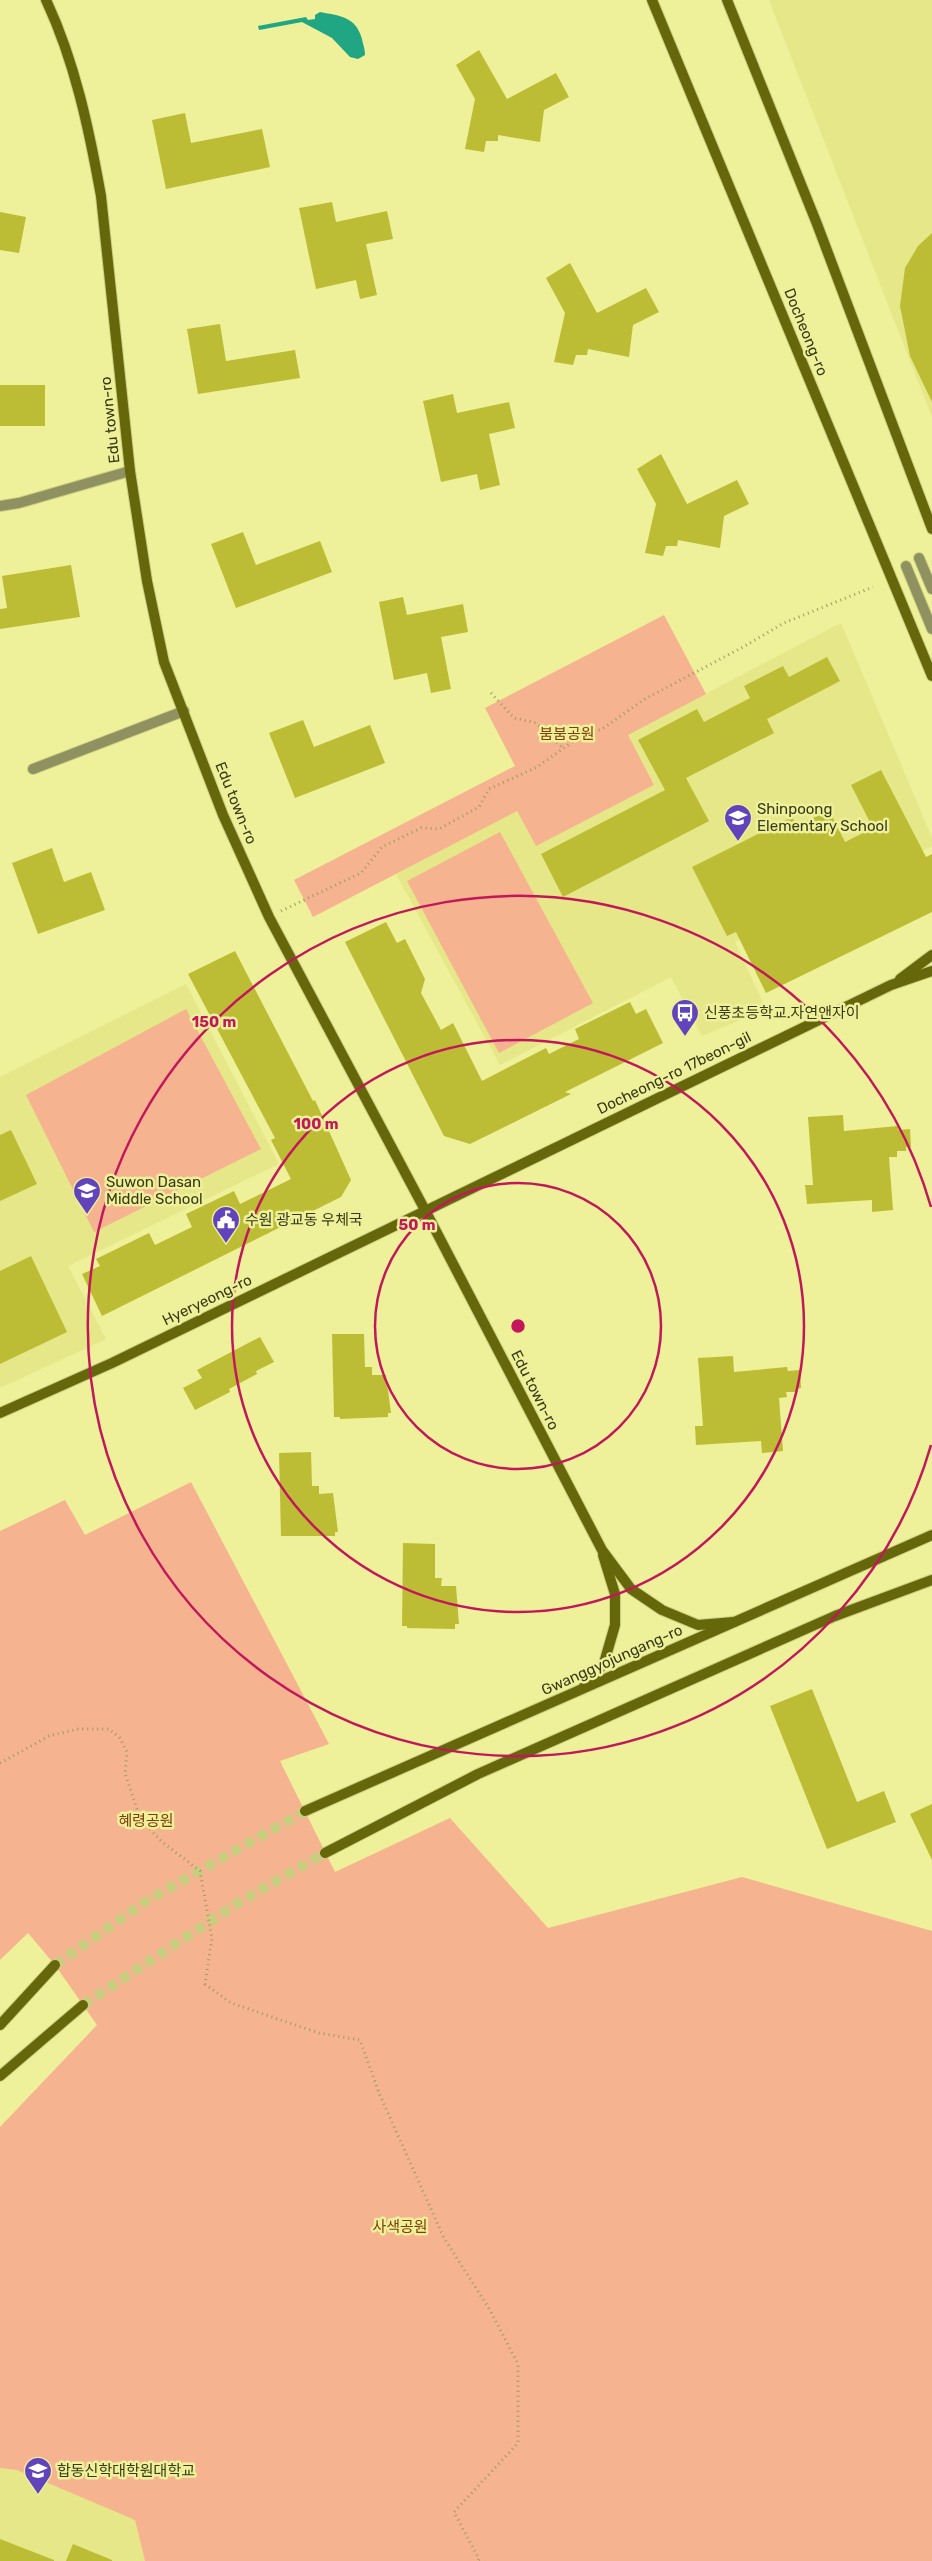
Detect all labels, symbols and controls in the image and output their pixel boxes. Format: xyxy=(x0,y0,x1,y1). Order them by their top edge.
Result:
street label: Docheong-ro xyxy=(780,286,832,378)
street label: Edu town-ro xyxy=(96,376,124,464)
park label: 붐붐공원 xyxy=(539,725,595,743)
street label: Edu town-ro xyxy=(211,759,261,847)
place label: Shinpoong Elementary School xyxy=(757,800,888,835)
school or university icon: Shinpoong Elementary School xyxy=(723,803,753,842)
bus stop icon: 신풍초등학교.자연앤자이 xyxy=(670,998,700,1037)
place label: 신풍초등학교.자연앤자이 xyxy=(704,1004,860,1022)
text: 150 m xyxy=(192,1013,236,1031)
street label: Docheong-ro 17beon-gil xyxy=(594,1028,754,1118)
text: 100 m xyxy=(294,1115,338,1133)
place label: Suwon Dasan Middle School xyxy=(106,1173,203,1208)
school or university icon: Suwon Dasan Middle School xyxy=(72,1176,102,1215)
public building icon: 수원 광교동 우체국 xyxy=(211,1205,241,1244)
place label: 수원 광교동 우체국 xyxy=(245,1211,363,1229)
text: 50 m xyxy=(399,1216,435,1234)
street label: Hyeryeong-ro xyxy=(159,1271,255,1329)
centre of rings xyxy=(509,1317,527,1335)
street label: Edu town-ro xyxy=(507,1347,563,1433)
street label: Gwanggyojungang-ro xyxy=(539,1621,685,1699)
park label: 혜령공원 xyxy=(118,1812,174,1830)
park label: 사색공원 xyxy=(372,2218,428,2236)
school or university icon: 합동신학대학원대학교 xyxy=(23,2456,53,2495)
place label: 합동신학대학원대학교 xyxy=(57,2462,195,2480)

